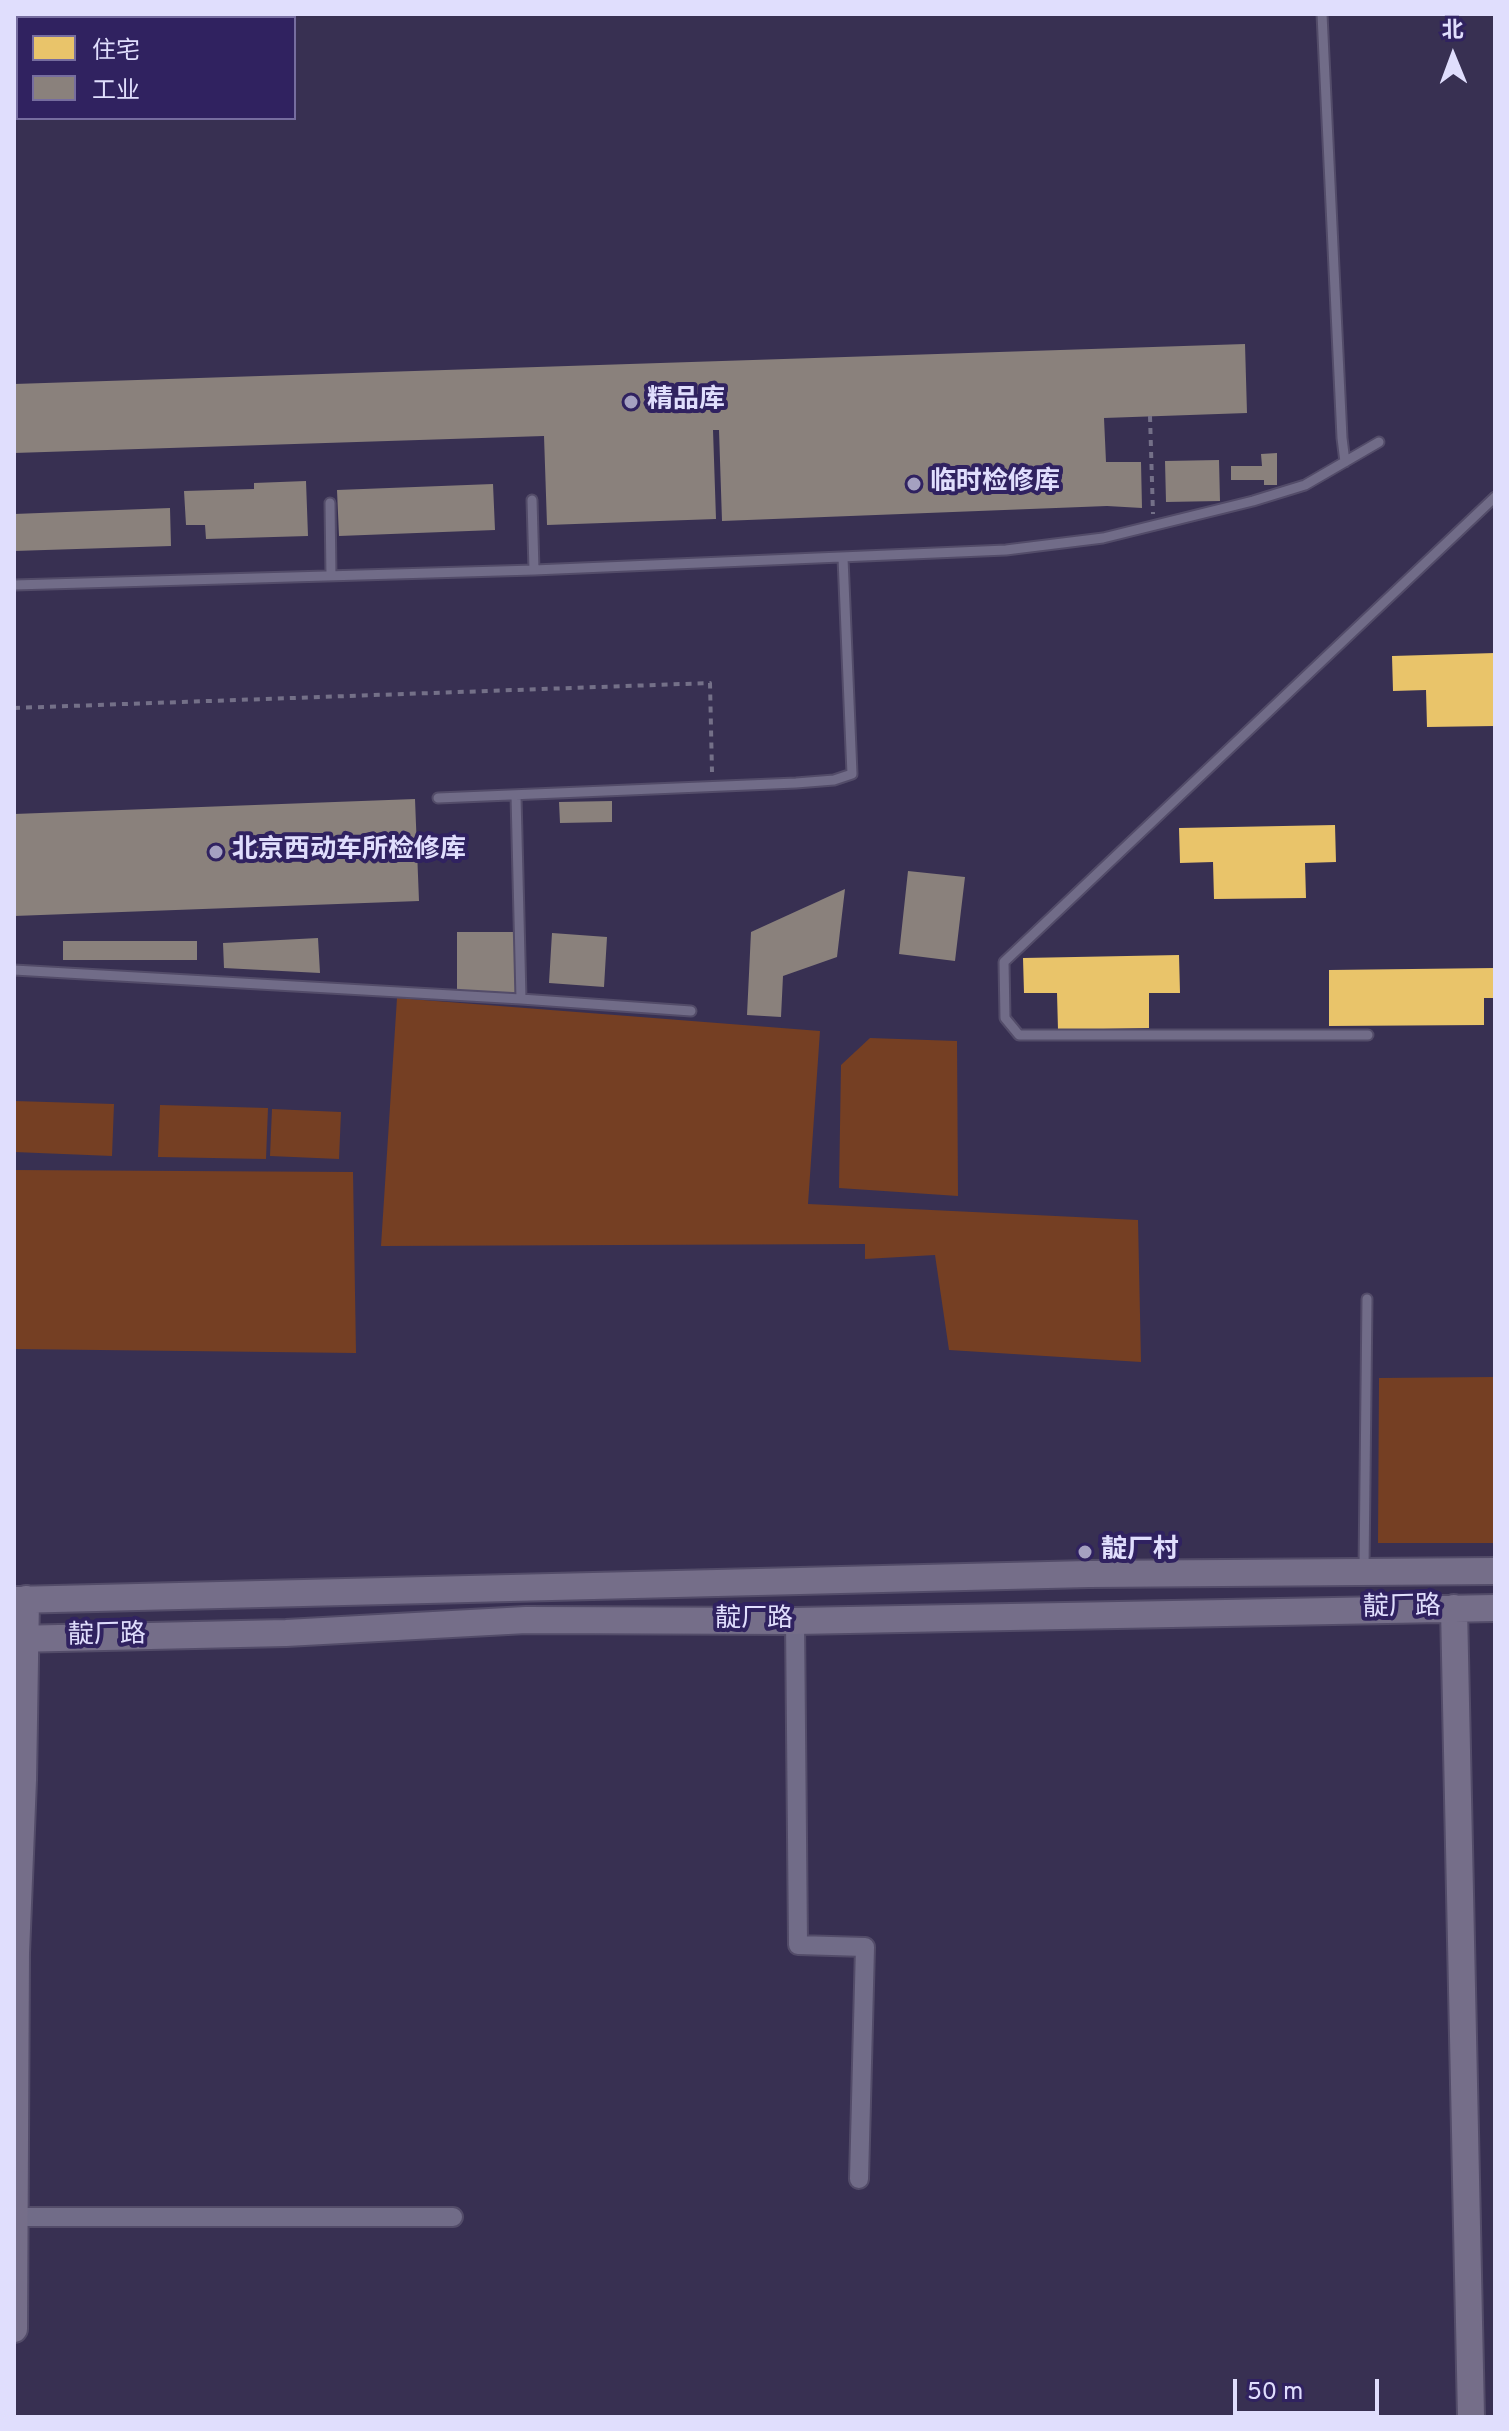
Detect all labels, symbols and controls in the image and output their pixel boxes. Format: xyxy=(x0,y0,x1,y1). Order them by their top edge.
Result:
legend xyxy=(16,16,296,120)
north arrow xyxy=(1413,16,1493,96)
text: 北 xyxy=(1441,18,1464,45)
text: 住宅 xyxy=(92,37,140,67)
text: 工业 xyxy=(92,77,140,107)
place label: 精品库 xyxy=(647,386,725,418)
marker: 精品库 xyxy=(622,393,640,411)
place label: 临时检修库 xyxy=(930,468,1060,500)
marker: 临时检修库 xyxy=(905,475,923,493)
place label: 北京西动车所检修库 xyxy=(232,836,466,868)
marker: 北京西动车所检修库 xyxy=(207,843,225,861)
place label: 靛厂村 xyxy=(1101,1536,1179,1568)
marker: 靛厂村 xyxy=(1076,1543,1094,1561)
street label: 靛厂路 xyxy=(1363,1593,1441,1625)
street label: 靛厂路 xyxy=(715,1605,793,1637)
street label: 靛厂路 xyxy=(68,1621,146,1653)
scale bar xyxy=(1237,2363,1383,2413)
text: 50 m xyxy=(1247,2378,1303,2408)

